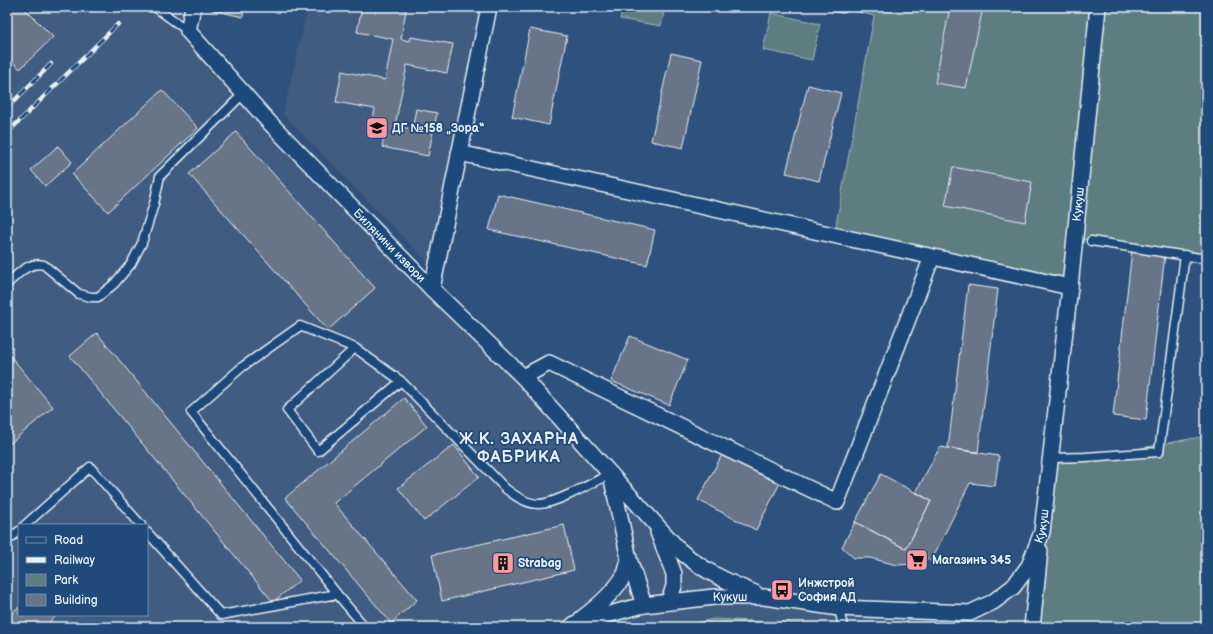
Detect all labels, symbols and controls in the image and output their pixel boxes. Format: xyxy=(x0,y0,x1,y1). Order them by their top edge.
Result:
school or university icon: ДГ №158 „Зора“ xyxy=(364,115,390,141)
place label: ДГ №158 „Зора“ xyxy=(392,121,485,136)
street label: Кукуш xyxy=(1070,186,1088,222)
street label: Билянини извори xyxy=(350,206,429,286)
district label: Ж.К. ЗАХАРНА ФАБРИКА xyxy=(459,430,579,467)
street label: Кукуш xyxy=(1031,508,1053,546)
legend xyxy=(18,524,148,616)
text: Road xyxy=(54,533,83,548)
supermarket icon: Магазинъ 345 xyxy=(904,547,930,573)
building icon: Strabag xyxy=(490,550,516,576)
text: Railway xyxy=(54,553,96,568)
place label: Магазинъ 345 xyxy=(932,553,1011,568)
place label: Strabag xyxy=(518,556,562,571)
text: Park xyxy=(54,573,78,588)
place label: Инжстрой София АД xyxy=(798,576,857,605)
bus stop icon: Инжстрой София АД xyxy=(769,577,795,603)
street label: Кукуш xyxy=(713,590,747,605)
text: Building xyxy=(54,593,98,608)

